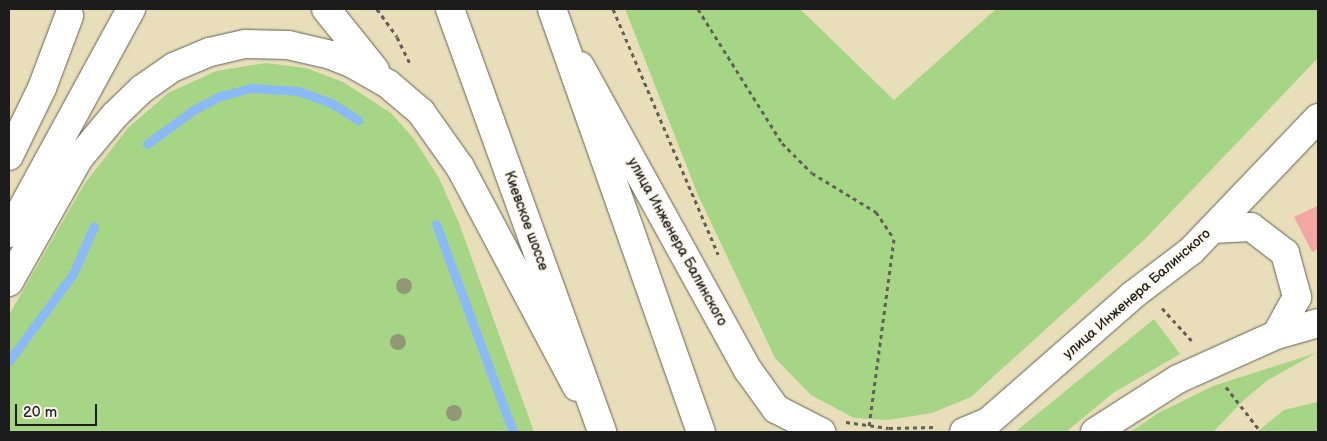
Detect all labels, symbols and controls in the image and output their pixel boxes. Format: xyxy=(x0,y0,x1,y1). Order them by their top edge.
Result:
street label: улица Инженера Балинского xyxy=(624,155,730,329)
street label: Киевское шоссе xyxy=(500,169,552,273)
street label: улица Инженера Балинского xyxy=(1060,225,1214,363)
scale bar xyxy=(18,394,100,426)
text: 20 m xyxy=(23,403,57,422)

